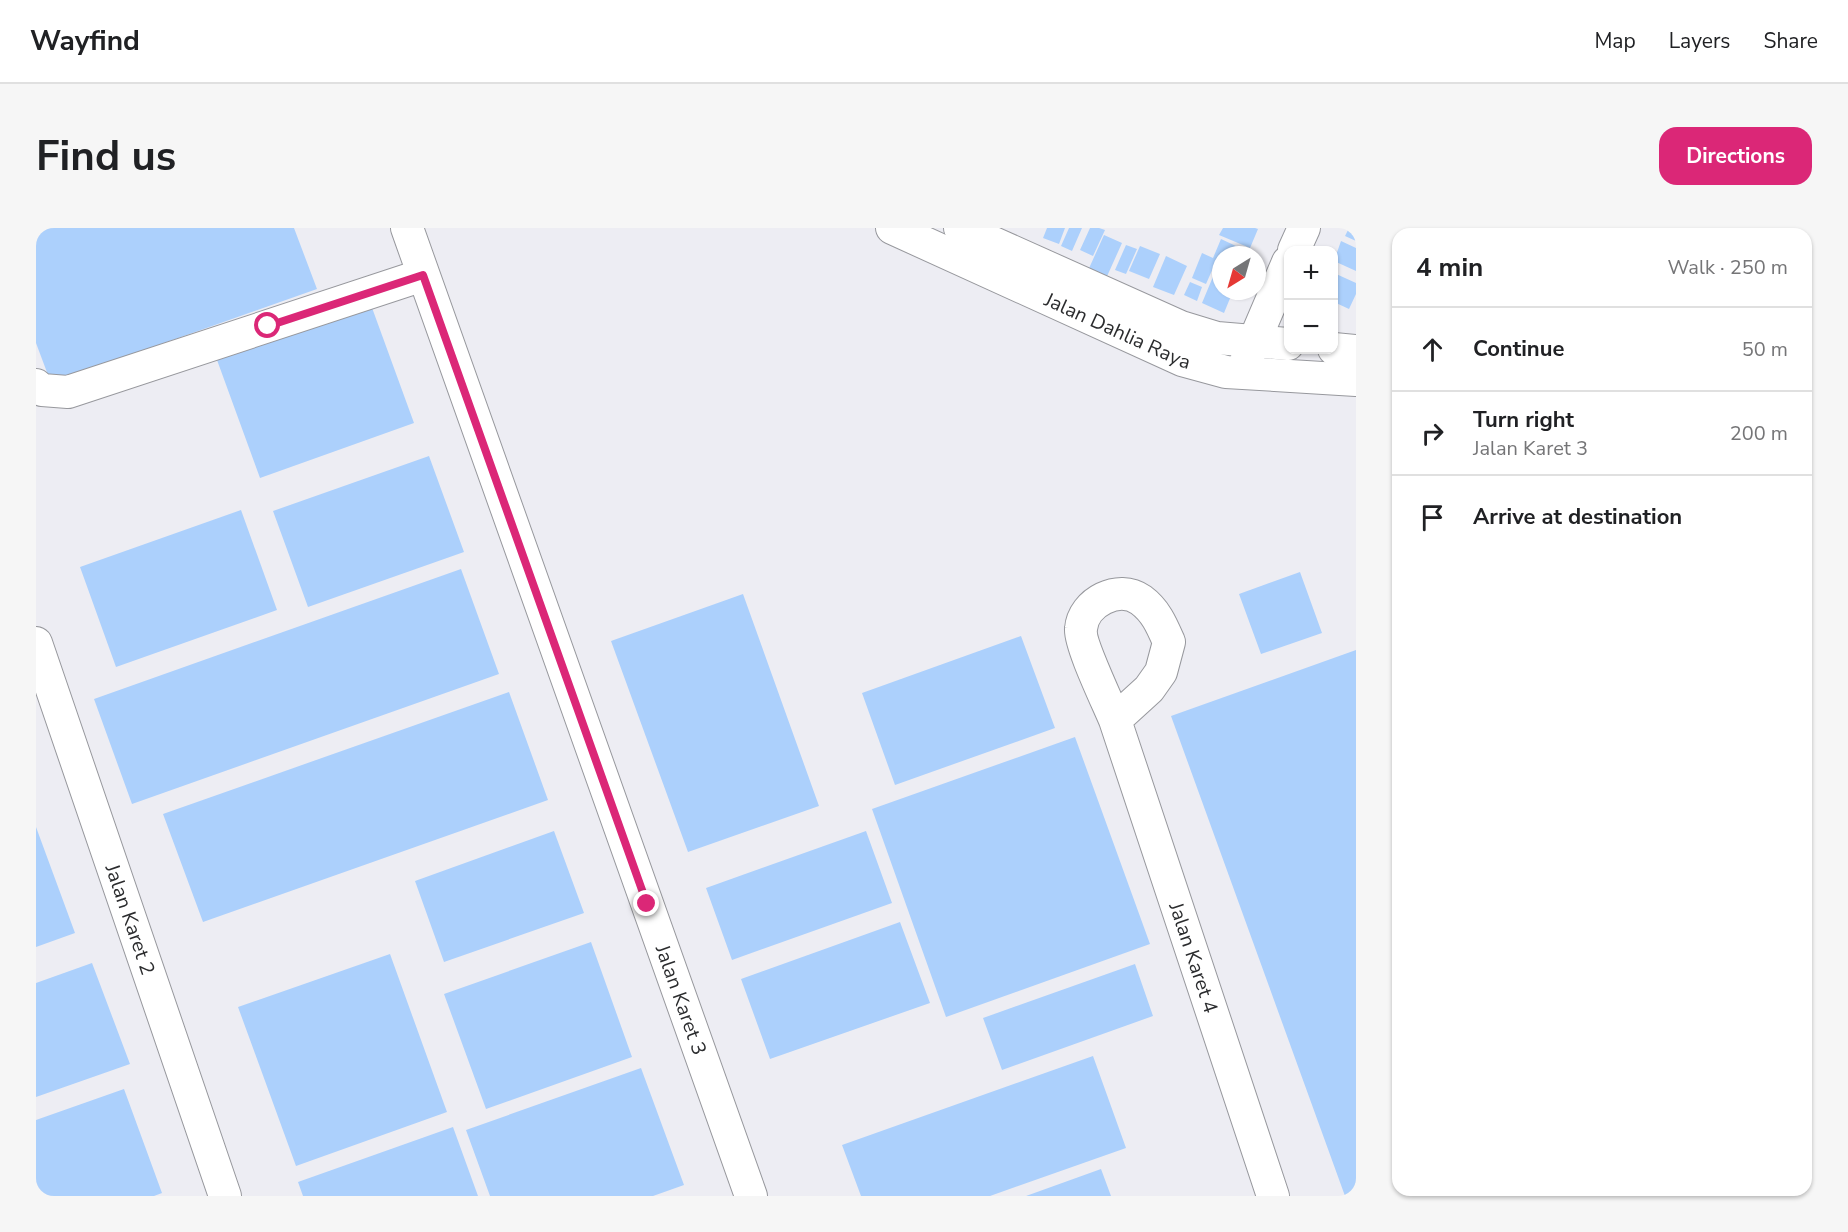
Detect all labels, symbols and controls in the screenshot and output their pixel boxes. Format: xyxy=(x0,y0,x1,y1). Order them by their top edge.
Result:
text: Wayfind xyxy=(30,22,140,60)
text: Map xyxy=(1594,27,1636,55)
text: Layers xyxy=(1669,27,1730,55)
text: Share xyxy=(1763,27,1818,55)
button: Directions xyxy=(1659,127,1812,185)
text: Find us xyxy=(36,128,176,185)
north arrow xyxy=(1212,246,1266,300)
map controls xyxy=(1284,246,1338,354)
button: + xyxy=(1284,246,1338,300)
text: 4 min xyxy=(1416,250,1483,285)
text: Walk · 250 m xyxy=(1668,254,1788,281)
street label: Jalan Dahlia Raya xyxy=(1039,285,1194,375)
button: − xyxy=(1284,300,1338,354)
route start xyxy=(254,312,280,338)
icon: ahead xyxy=(1416,333,1449,366)
text: Continue xyxy=(1473,334,1564,364)
text: 50 m xyxy=(1742,336,1788,363)
text: Turn right xyxy=(1473,405,1574,435)
icon: right xyxy=(1416,417,1449,450)
text: 200 m xyxy=(1730,420,1788,447)
text: Jalan Karet 3 xyxy=(1473,435,1588,462)
icon: arrive xyxy=(1416,501,1449,534)
text: Arrive at destination xyxy=(1473,502,1682,532)
street label: Jalan Karet 2 xyxy=(99,860,162,978)
route end xyxy=(633,890,659,916)
street label: Jalan Karet 4 xyxy=(1163,898,1225,1017)
street label: Jalan Karet 3 xyxy=(649,940,713,1058)

